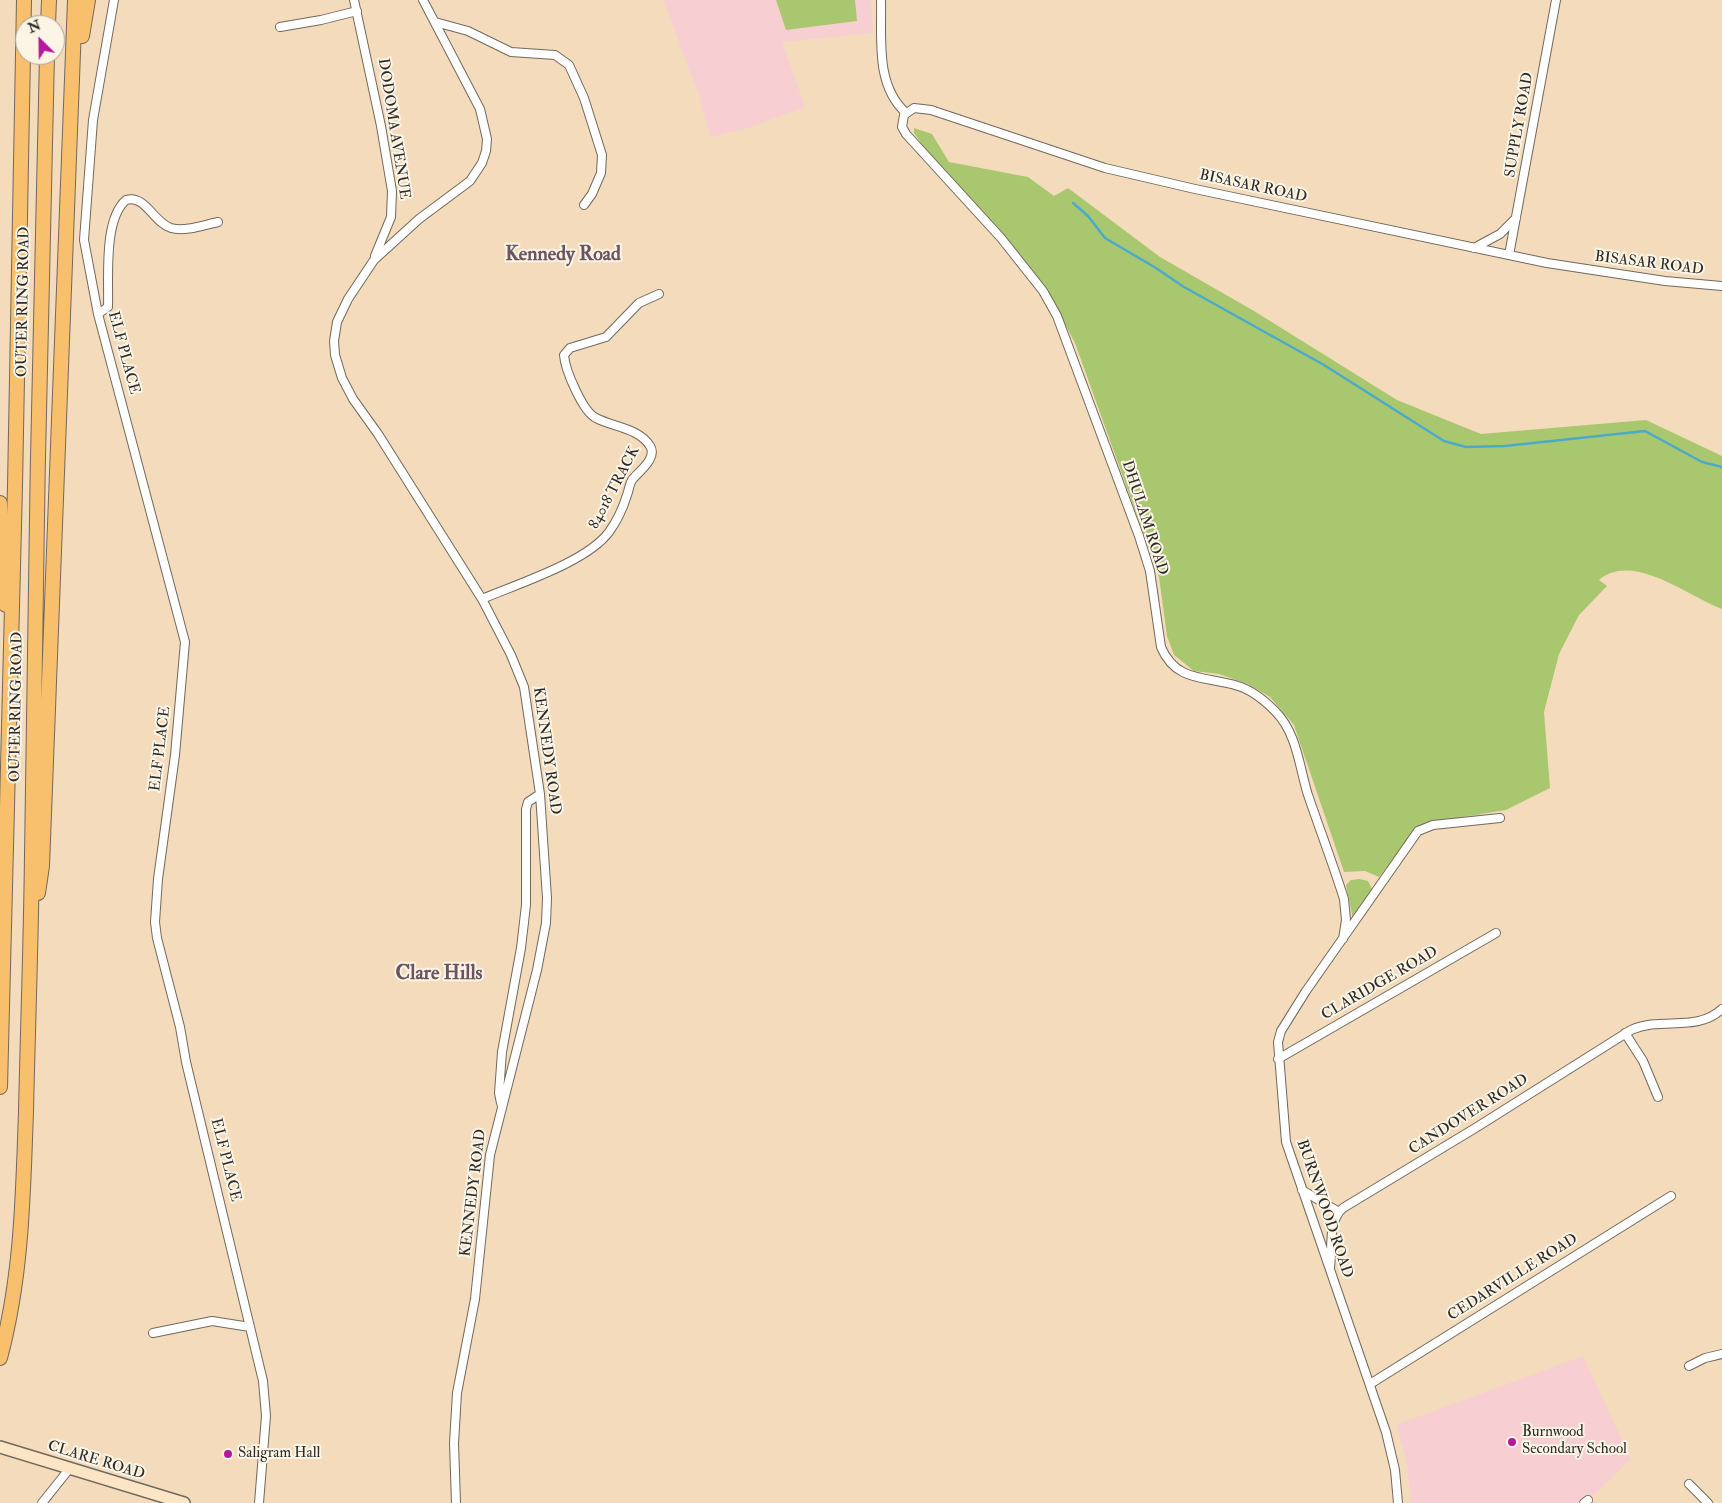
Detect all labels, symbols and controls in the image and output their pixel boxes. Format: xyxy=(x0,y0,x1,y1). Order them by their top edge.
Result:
north arrow xyxy=(15,15,65,65)
text: N xyxy=(25,16,43,37)
street label: DODOMA AVENUE xyxy=(373,57,413,201)
street label: SUPPLY ROAD xyxy=(1502,71,1538,179)
street label: BISASAR ROAD xyxy=(1197,167,1309,207)
street label: OUTER RING ROAD xyxy=(14,227,34,377)
district label: Kennedy Road xyxy=(505,244,621,268)
street label: BISASAR ROAD xyxy=(1593,248,1705,280)
street label: ELF PLACE xyxy=(103,309,143,397)
street label: 84018 TRACK xyxy=(586,444,644,532)
street label: DHULAM ROAD xyxy=(1117,458,1171,578)
street label: OUTER RING ROAD xyxy=(7,632,27,782)
street label: KENNEDY ROAD xyxy=(528,686,564,816)
street label: ELF PLACE xyxy=(147,706,175,792)
street label: CLARIDGE ROAD xyxy=(1319,943,1441,1025)
district label: Clare Hills xyxy=(396,963,482,987)
street label: CANDOVER ROAD xyxy=(1406,1071,1532,1159)
street label: ELF PLACE xyxy=(206,1116,244,1204)
street label: KENNEDY ROAD xyxy=(457,1128,491,1258)
street label: BURNWOOD ROAD xyxy=(1292,1137,1356,1281)
street label: CEDARVILLE ROAD xyxy=(1445,1231,1581,1325)
place label: Burnwood Secondary School xyxy=(1522,1424,1627,1459)
marker: Burnwood Secondary School xyxy=(1506,1436,1518,1448)
street label: CLARE ROAD xyxy=(45,1438,147,1484)
place label: Saligram Hall xyxy=(238,1445,320,1463)
marker: Saligram Hall xyxy=(222,1448,234,1460)

